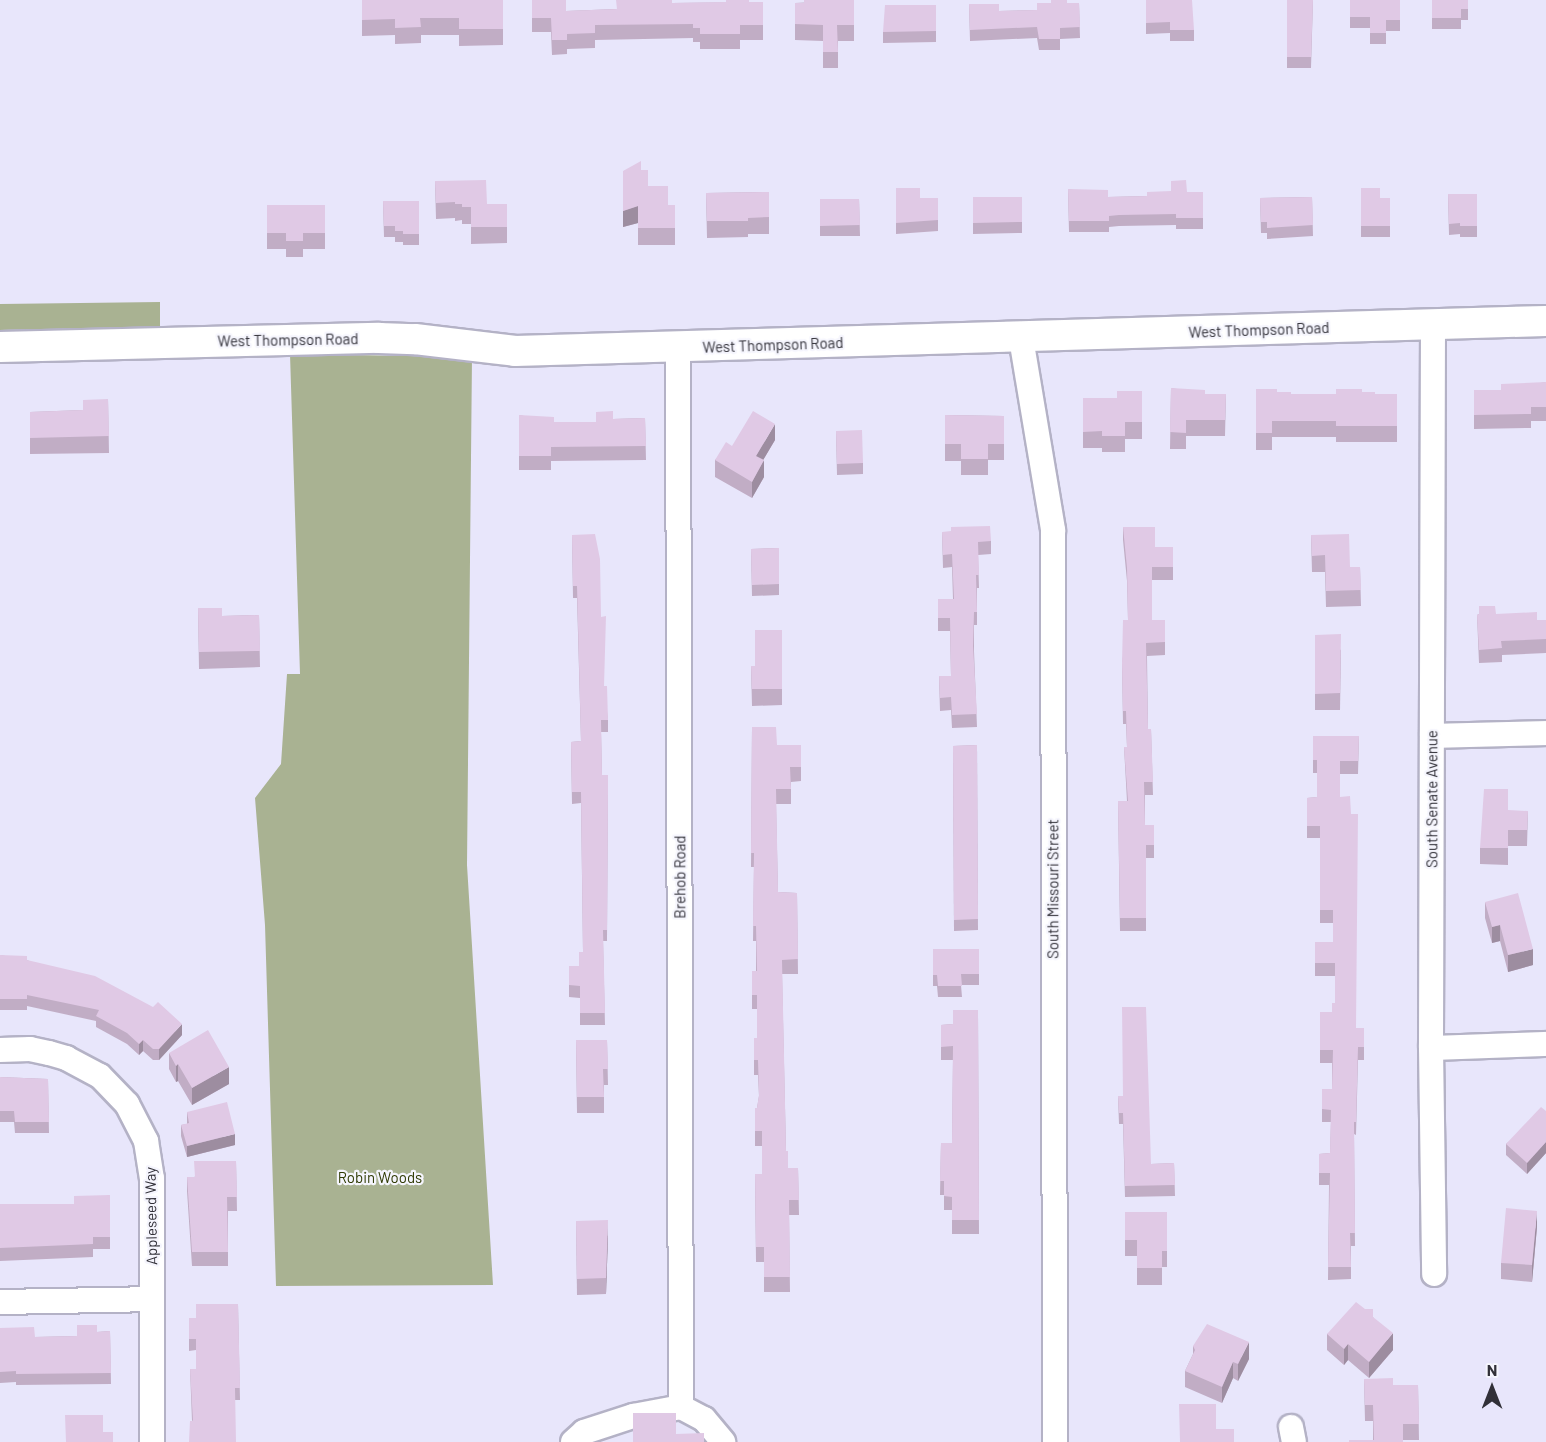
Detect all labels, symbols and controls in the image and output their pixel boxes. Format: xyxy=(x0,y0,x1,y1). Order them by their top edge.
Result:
street label: West Thompson Road xyxy=(1188,319,1330,341)
street label: West Thompson Road xyxy=(217,330,359,350)
street label: West Thompson Road xyxy=(702,334,844,356)
street label: South Senate Avenue xyxy=(1423,730,1441,868)
street label: South Missouri Street xyxy=(1044,819,1062,959)
street label: Brehob Road xyxy=(671,835,689,919)
street label: Appleseed Way xyxy=(141,1167,161,1265)
park label: Robin Woods xyxy=(338,1169,422,1187)
north arrow xyxy=(1462,1358,1522,1418)
text: N xyxy=(1487,1360,1497,1379)

